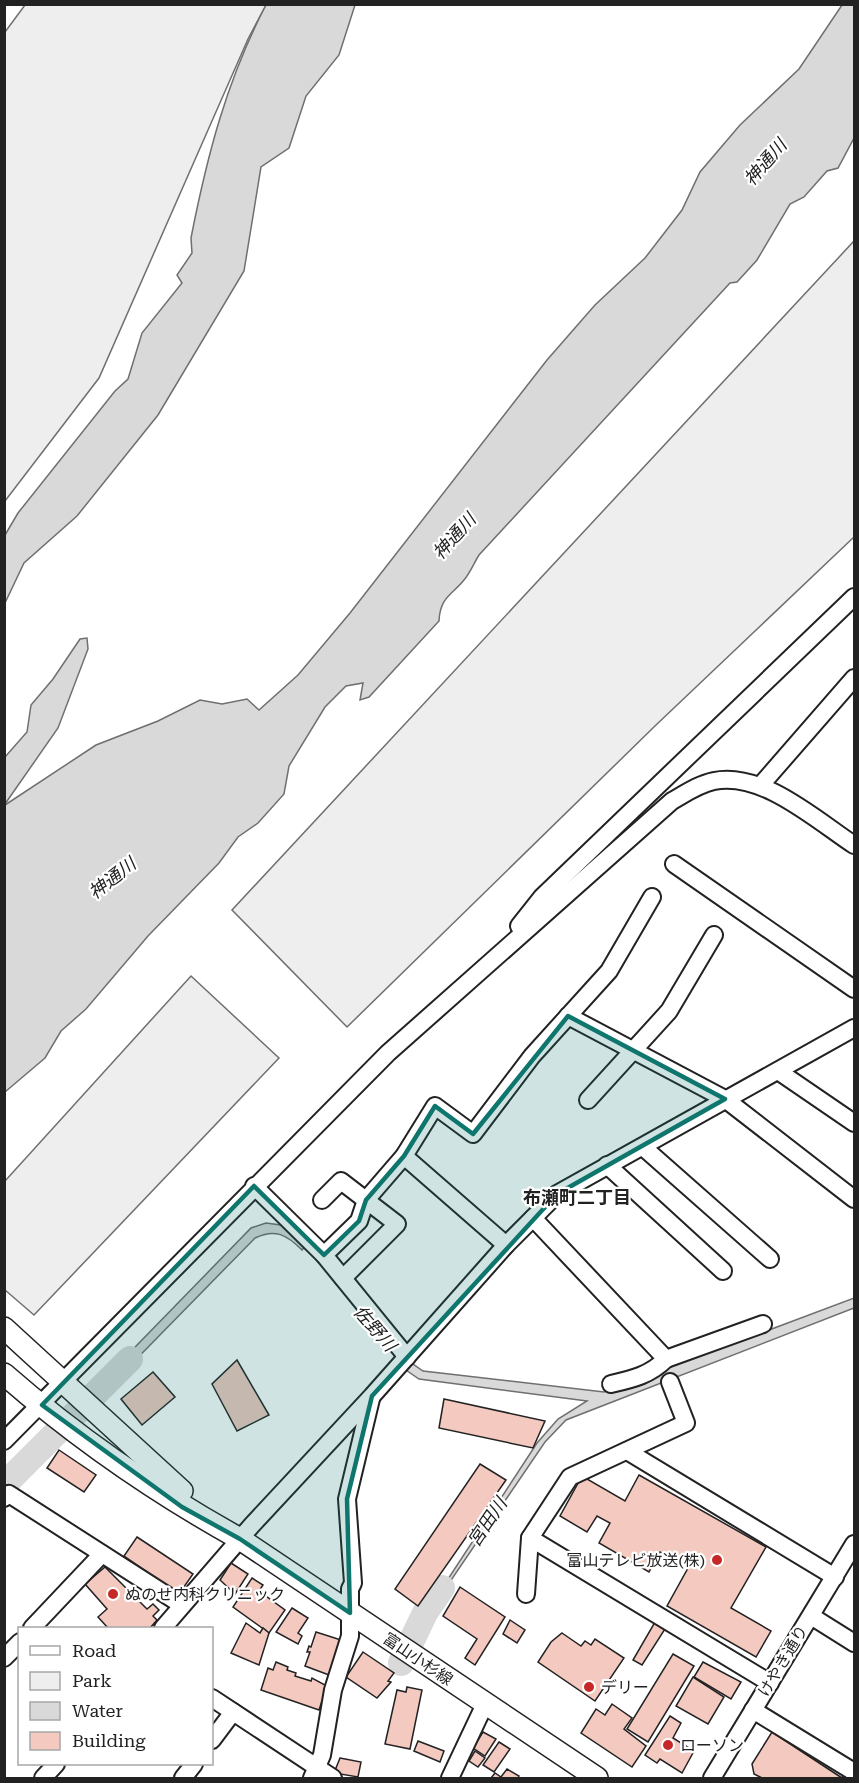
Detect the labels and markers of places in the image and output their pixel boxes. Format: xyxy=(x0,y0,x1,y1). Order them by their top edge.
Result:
place label: 富山テレビ放送(株) xyxy=(567,1551,705,1570)
marker: 富山テレビ放送(株) xyxy=(710,1553,724,1567)
place label: ぬのせ内科クリニック xyxy=(125,1585,285,1604)
marker: ぬのせ内科クリニック xyxy=(106,1587,120,1601)
place label: デリー xyxy=(601,1678,649,1697)
marker: デリー xyxy=(582,1680,596,1694)
place label: ローソン xyxy=(680,1736,744,1755)
marker: ローソン xyxy=(661,1738,675,1752)

